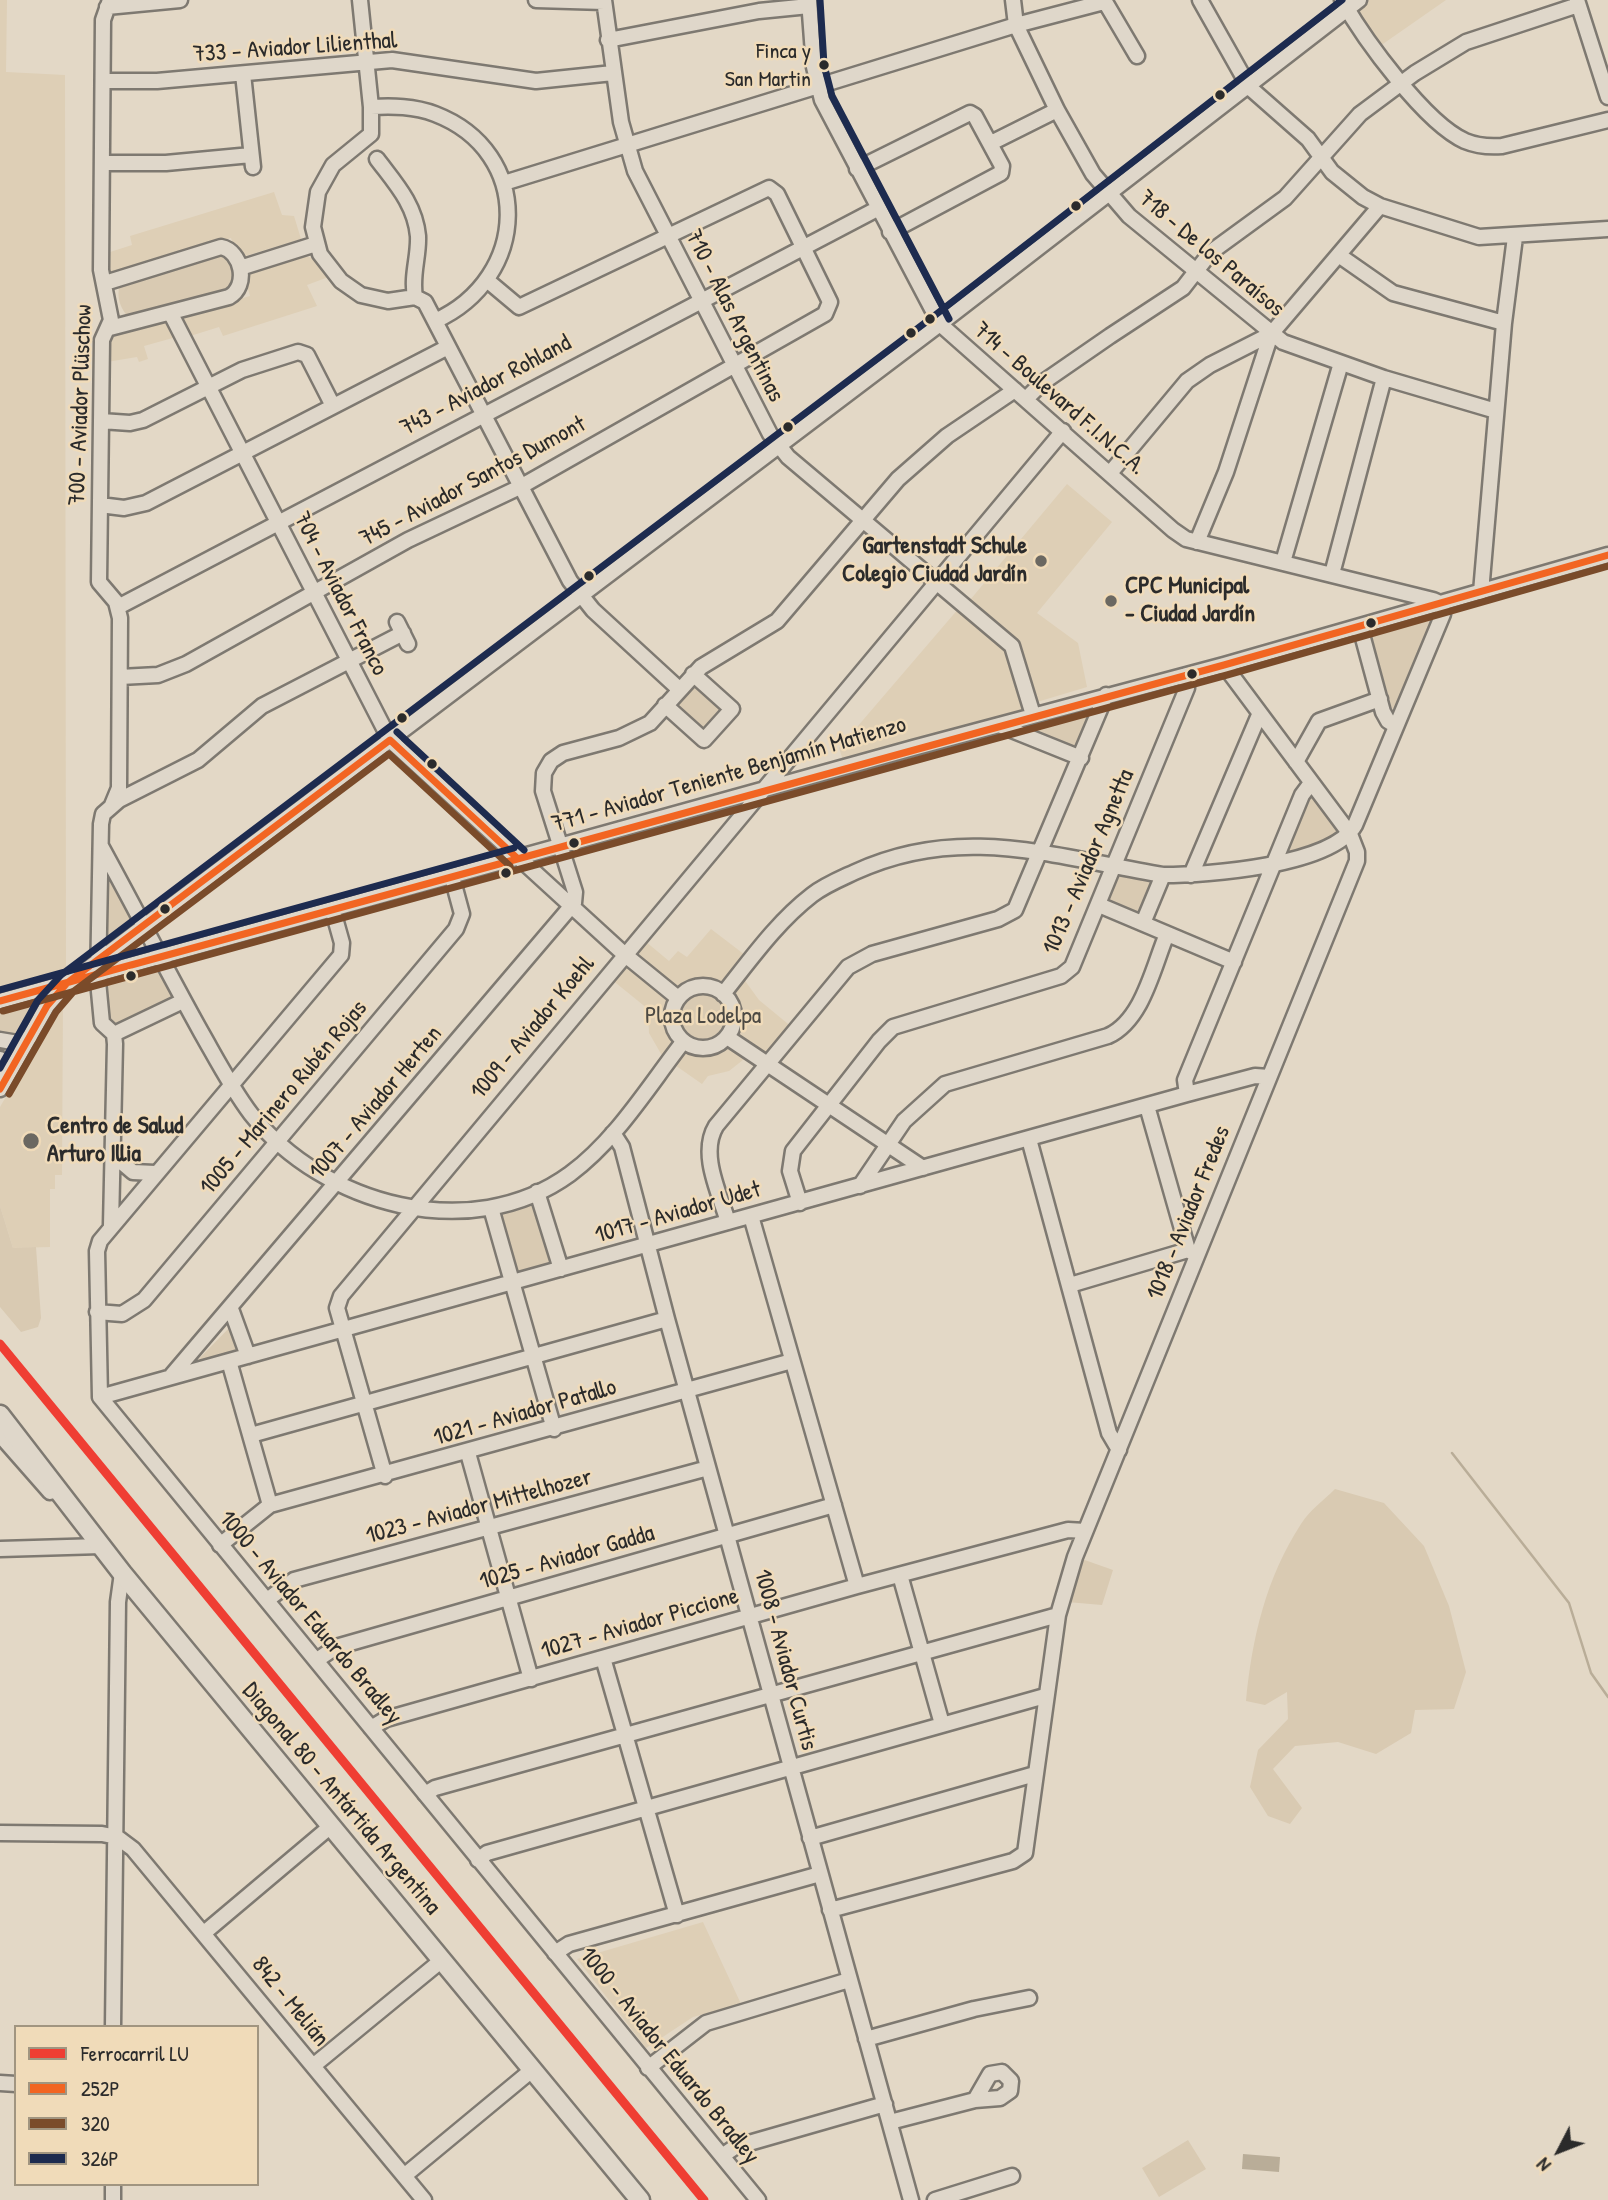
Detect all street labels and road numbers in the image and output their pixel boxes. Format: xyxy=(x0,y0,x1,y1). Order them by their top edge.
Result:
street label: 733 - Aviador Lilienthal xyxy=(192,26,398,70)
street label: 718 - De los Paraísos xyxy=(1132,184,1290,324)
street label: 710 - Alas Argentinas xyxy=(678,225,790,407)
street label: 700 - Aviador Plüschow xyxy=(63,304,99,506)
street label: 714 - Boulevard F.I.N.C.A. xyxy=(967,316,1151,482)
street label: 743 - Aviador Rohland xyxy=(396,329,576,443)
street label: 745 - Aviador Santos Dumont xyxy=(355,410,591,554)
street label: 704 - Aviador Franco xyxy=(286,507,394,681)
street label: 771 - Aviador Teniente Benjamín Matienzo xyxy=(549,711,909,839)
street label: 1013 - Aviador Agnetta xyxy=(1037,765,1141,959)
street label: 1009 - Aviador Koehl xyxy=(465,951,601,1105)
street label: 1005 - Marinero Rubén Rojas xyxy=(194,995,374,1201)
street label: 1007 - Aviador Herten xyxy=(303,1020,449,1186)
street label: 1018 - Aviador Fredes xyxy=(1141,1122,1237,1304)
street label: 1017 - Aviador Udet xyxy=(592,1176,764,1250)
street label: 1021 - Aviador Patallo xyxy=(430,1373,620,1453)
street label: 1023 - Aviador Mittelhozer xyxy=(363,1463,595,1551)
street label: 1000 - Aviador Eduardo Bradley xyxy=(212,1505,408,1731)
street label: 1025 - Aviador Gadda xyxy=(476,1519,658,1597)
street label: 1008 - Aviador Curtis xyxy=(747,1566,823,1754)
street label: 1027 - Aviador Piccione xyxy=(538,1582,742,1666)
street label: Diagonal 80 - Antártida Argentina xyxy=(236,1677,446,1921)
street label: 1000 - Aviador Eduardo Bradley xyxy=(573,1942,765,2170)
street label: 842 - Melián xyxy=(245,1951,335,2053)

